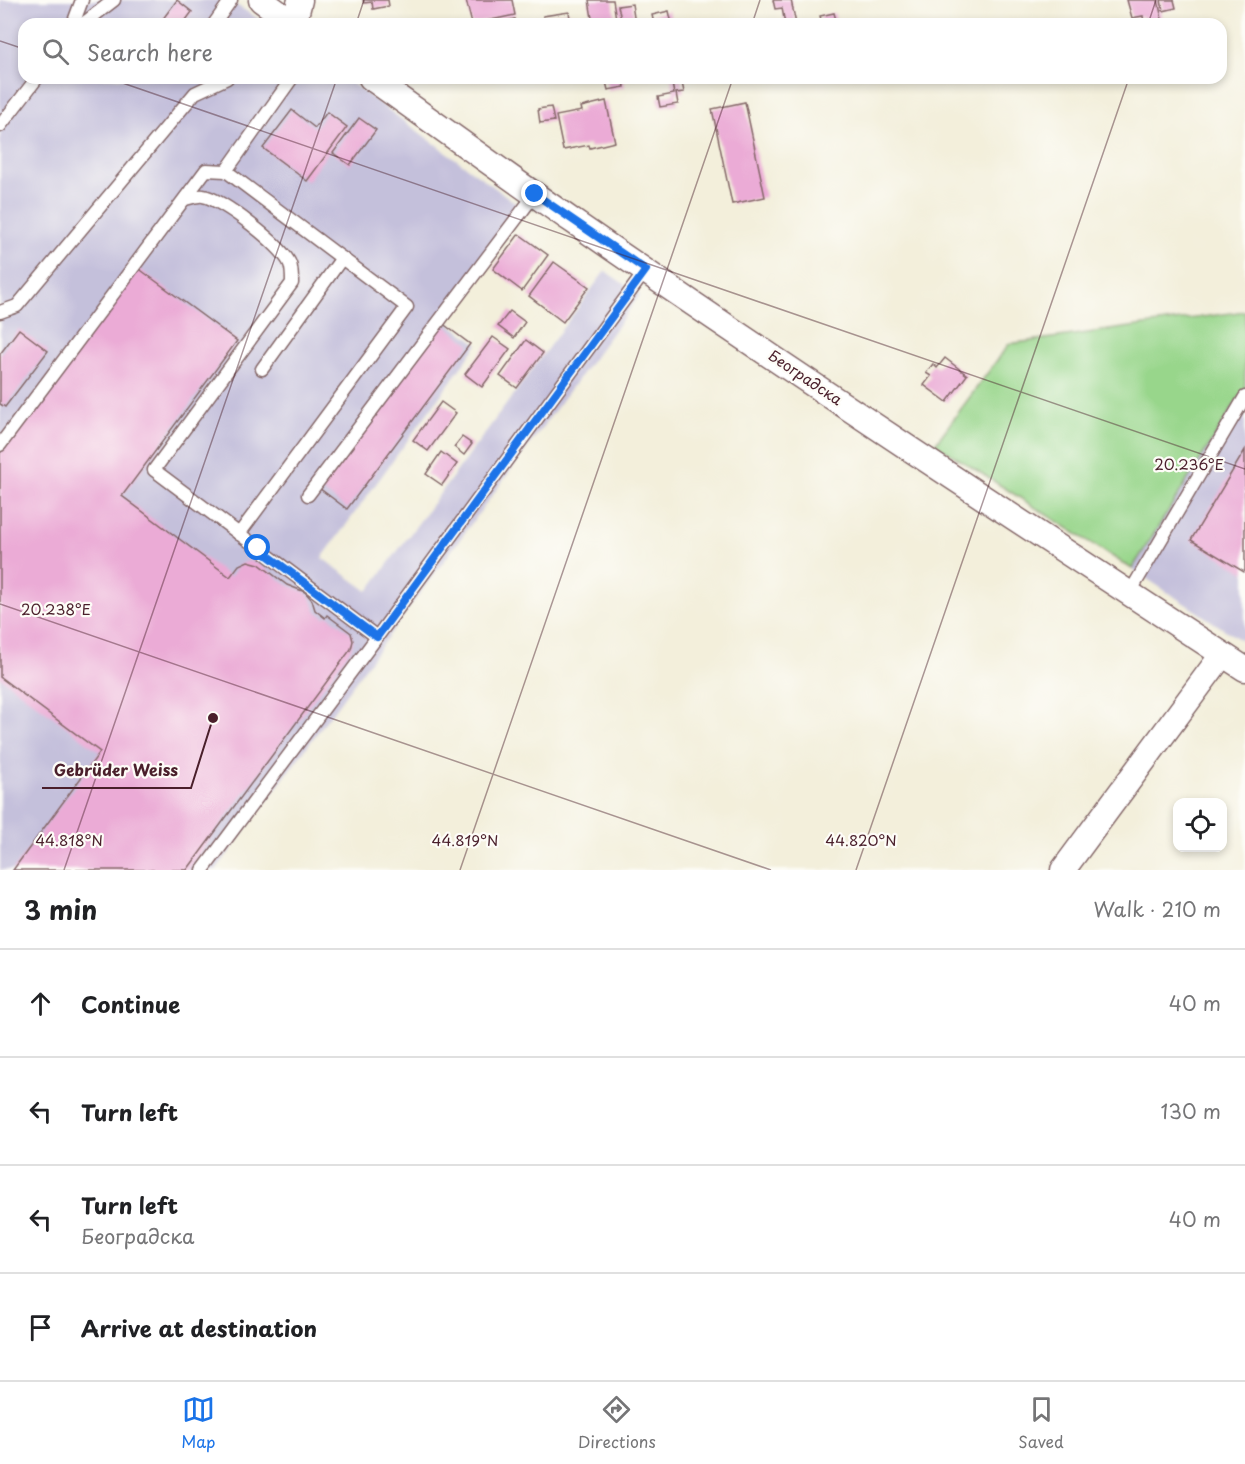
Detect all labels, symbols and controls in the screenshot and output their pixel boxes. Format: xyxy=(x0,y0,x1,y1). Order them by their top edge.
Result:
search box xyxy=(18,18,1227,84)
icon: search xyxy=(39,35,72,68)
text: Search here xyxy=(87,35,213,68)
route end xyxy=(521,180,547,206)
street label: Београдска xyxy=(764,343,848,410)
text: 20.236°E xyxy=(1154,452,1224,475)
route start xyxy=(244,534,270,560)
text: 20.238°E xyxy=(21,597,91,620)
callout: Gebrüder Weiss xyxy=(42,754,191,788)
text: Gebrüder Weiss xyxy=(54,757,178,781)
map controls xyxy=(1173,798,1227,852)
button: locate xyxy=(1173,798,1227,852)
text: 44.818°N xyxy=(35,828,103,851)
text: 44.819°N xyxy=(432,828,498,851)
text: 44.820°N xyxy=(825,828,897,851)
text: 3 min xyxy=(24,890,97,929)
text: Walk · 210 m xyxy=(1094,894,1221,924)
icon: ahead xyxy=(24,987,57,1020)
text: Continue xyxy=(81,987,180,1020)
text: 40 m xyxy=(1169,988,1221,1018)
icon: left xyxy=(24,1095,57,1128)
text: Turn left xyxy=(81,1095,178,1128)
text: 130 m xyxy=(1161,1096,1221,1126)
text: Turn left xyxy=(81,1188,178,1221)
icon: left xyxy=(24,1203,57,1236)
text: 40 m xyxy=(1169,1204,1221,1234)
text: Београдска xyxy=(81,1221,194,1251)
icon: arrive xyxy=(24,1311,57,1344)
text: Arrive at destination xyxy=(81,1311,317,1344)
tab: Map xyxy=(181,1393,215,1453)
tab: Directions xyxy=(578,1393,656,1453)
tab: Saved xyxy=(1018,1393,1064,1453)

